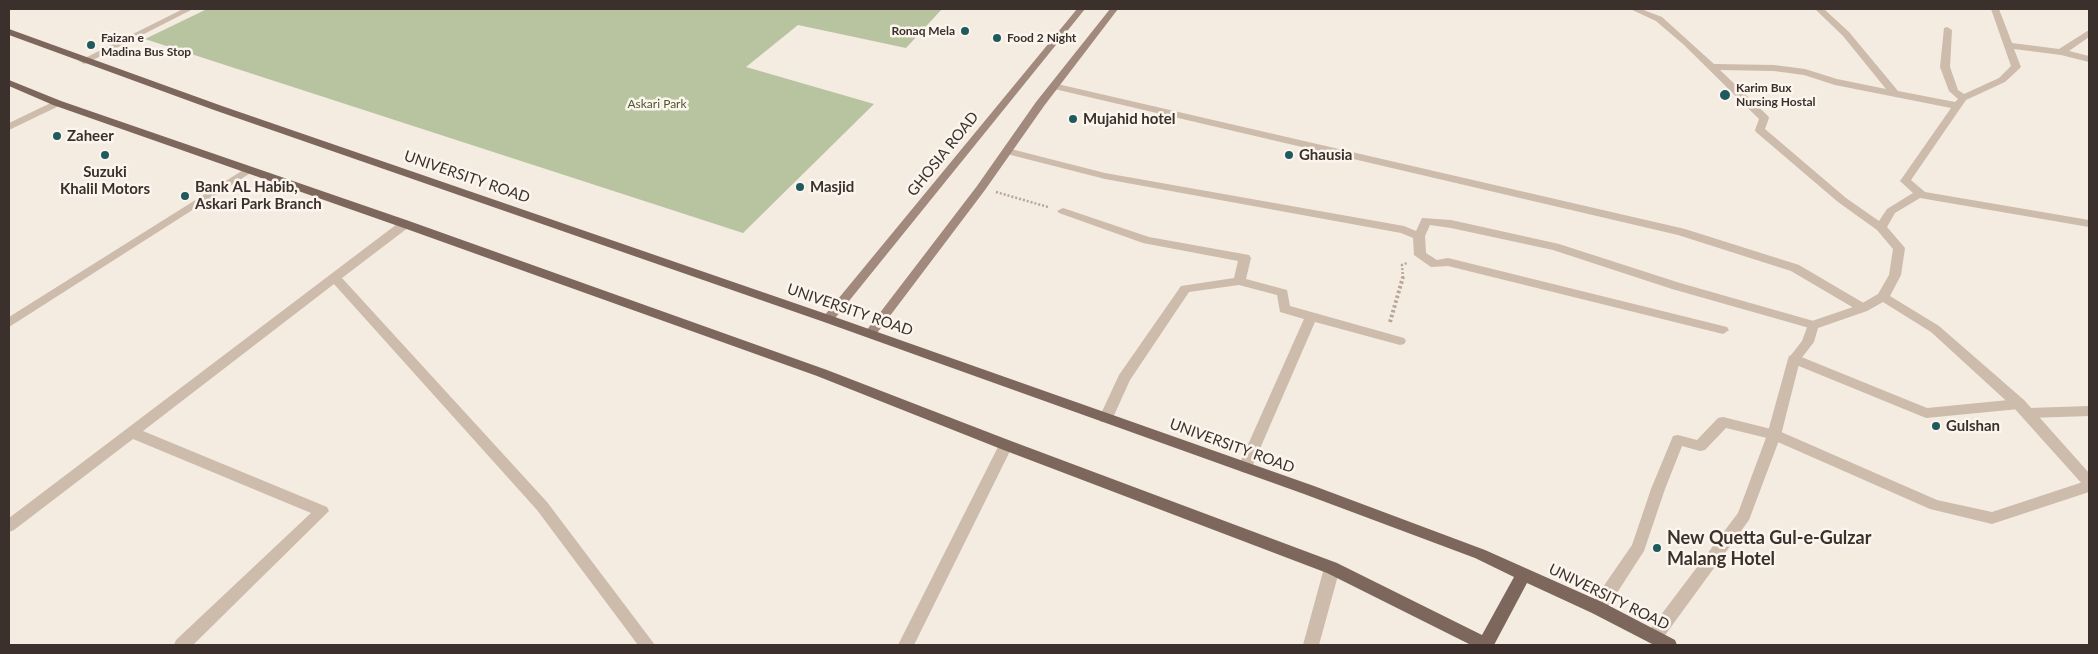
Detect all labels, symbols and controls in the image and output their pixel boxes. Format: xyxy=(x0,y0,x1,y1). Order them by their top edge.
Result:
place label: Ronaq Mela xyxy=(892,24,955,38)
marker: Ronaq Mela xyxy=(959,25,971,37)
place label: Faizan e Madina Bus Stop xyxy=(101,31,191,59)
place label: Food 2 Night xyxy=(1007,31,1076,45)
marker: Food 2 Night xyxy=(991,32,1003,44)
marker: Faizan e Madina Bus Stop xyxy=(85,39,97,51)
place label: Karim Bux Nursing Hostal xyxy=(1736,81,1815,109)
marker: Karim Bux Nursing Hostal xyxy=(1718,88,1732,102)
park label: Askari Park xyxy=(627,97,687,111)
street label: GHOSIA ROAD xyxy=(903,108,983,200)
place label: Mujahid hotel xyxy=(1083,110,1176,128)
marker: Mujahid hotel xyxy=(1067,113,1079,125)
place label: Zaheer xyxy=(67,127,114,145)
marker: Zaheer xyxy=(51,130,63,142)
place label: Ghausia xyxy=(1299,146,1352,164)
street label: UNIVERSITY ROAD xyxy=(402,147,532,207)
marker: Suzuki Khalil Motors xyxy=(99,149,111,161)
marker: Ghausia xyxy=(1283,149,1295,161)
place label: Suzuki Khalil Motors xyxy=(60,163,150,198)
place label: Bank AL Habib, Askari Park Branch xyxy=(195,178,322,213)
place label: Masjid xyxy=(810,178,854,196)
marker: Masjid xyxy=(794,181,806,193)
marker: Bank AL Habib, Askari Park Branch xyxy=(179,190,191,202)
street label: UNIVERSITY ROAD xyxy=(785,280,915,340)
street label: UNIVERSITY ROAD xyxy=(1167,415,1297,477)
place label: Gulshan xyxy=(1946,417,2000,435)
marker: Gulshan xyxy=(1930,420,1942,432)
place label: New Quetta Gul-e-Gulzar Malang Hotel xyxy=(1667,527,1871,570)
marker: New Quetta Gul-e-Gulzar Malang Hotel xyxy=(1651,542,1663,554)
street label: UNIVERSITY ROAD xyxy=(1546,560,1672,634)

